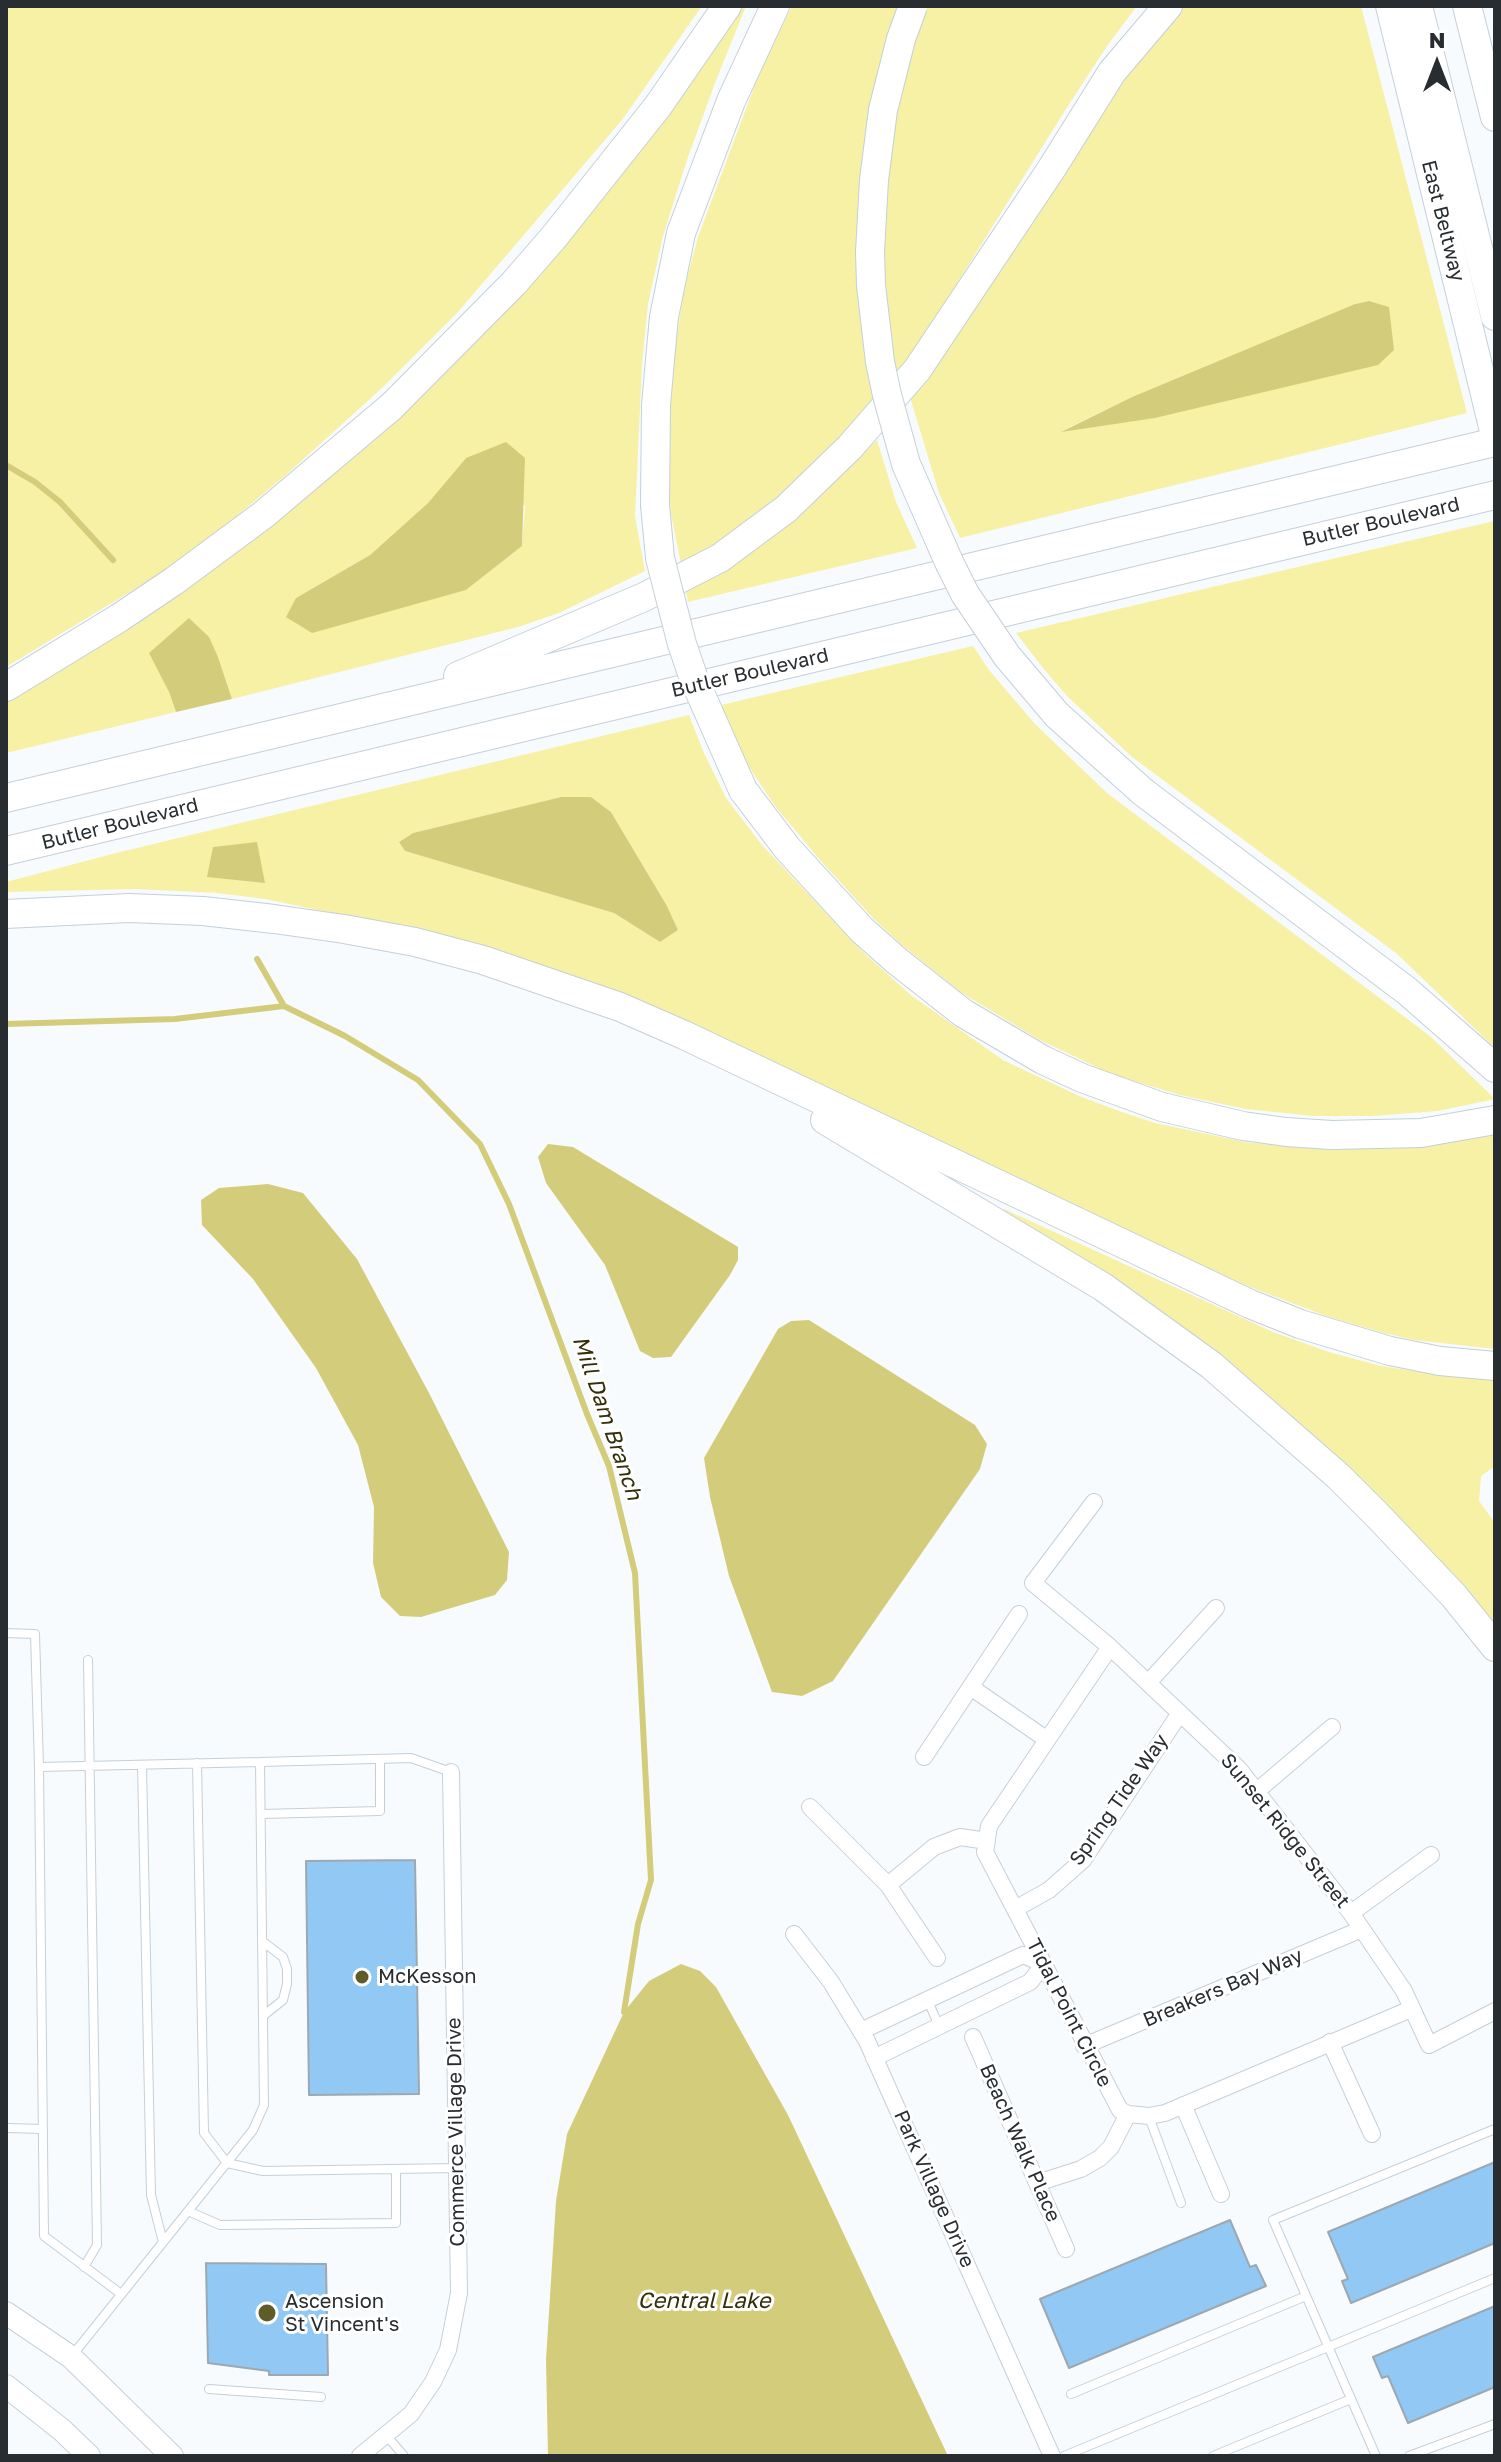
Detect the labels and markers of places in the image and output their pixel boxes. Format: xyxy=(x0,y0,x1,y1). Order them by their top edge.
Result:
place label: McKesson xyxy=(378,1965,477,1989)
marker: McKesson xyxy=(353,1968,371,1986)
place label: Ascension St Vincent's xyxy=(285,2290,399,2337)
marker: Ascension St Vincent's xyxy=(256,2302,278,2324)

